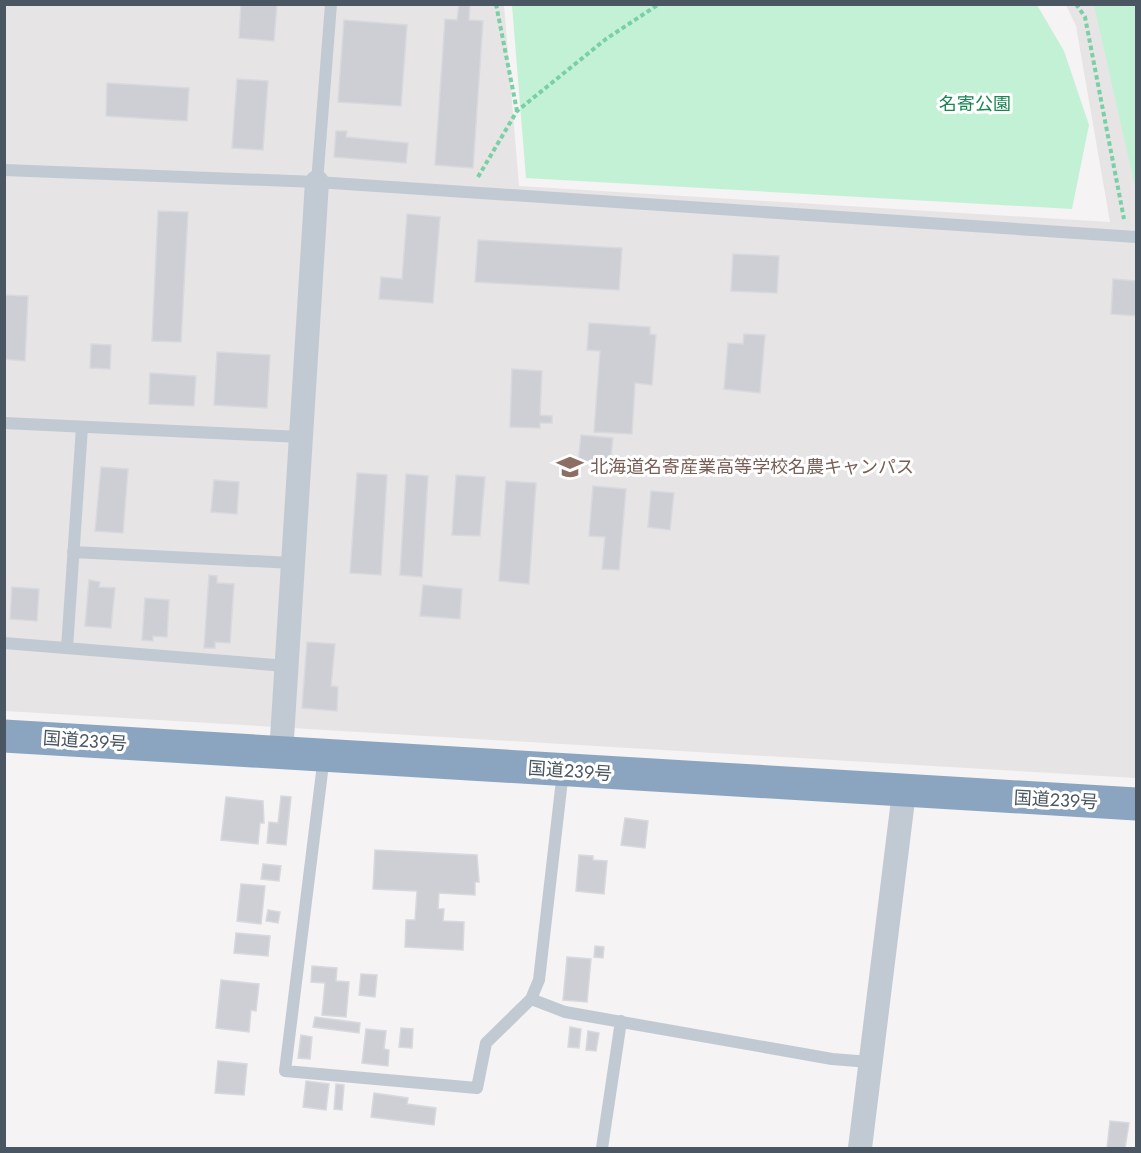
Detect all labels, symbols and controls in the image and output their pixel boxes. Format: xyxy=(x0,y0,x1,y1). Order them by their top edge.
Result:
park label: 名寄公園 xyxy=(939,91,1011,117)
school or university icon: 北海道名寄産業高等学校名農キャンパス xyxy=(555,452,585,482)
place label: 北海道名寄産業高等学校名農キャンパス xyxy=(590,454,914,480)
street label: 国道239号 xyxy=(42,725,128,757)
street label: 国道239号 xyxy=(527,755,613,787)
street label: 国道239号 xyxy=(1013,785,1099,815)

